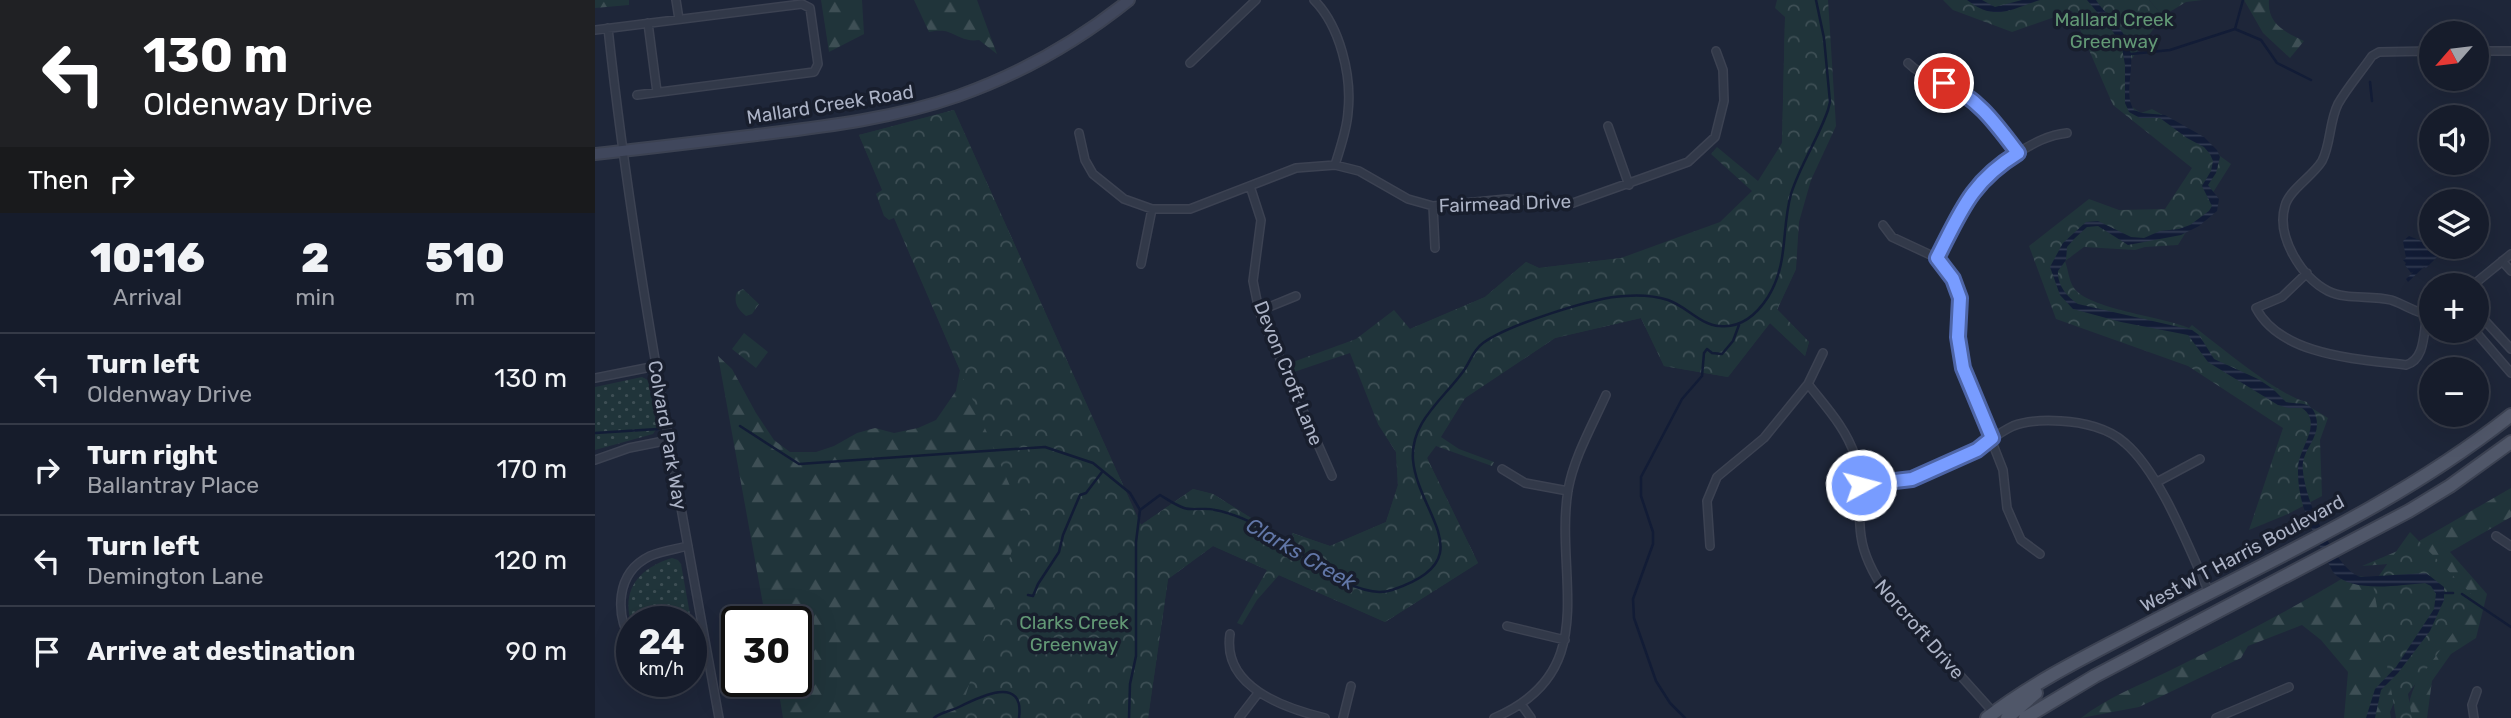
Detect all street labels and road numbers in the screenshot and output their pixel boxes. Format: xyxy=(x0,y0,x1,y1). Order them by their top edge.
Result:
street label: Mallard Creek Road xyxy=(745,80,915,129)
street label: Fairmead Drive xyxy=(1438,190,1572,217)
street label: Devon Croft Lane xyxy=(1249,298,1328,449)
street label: Colvard Park Way xyxy=(643,359,692,511)
street label: West W T Harris Boulevard xyxy=(2136,490,2348,617)
street label: Norcroft Drive xyxy=(1870,575,1969,684)

